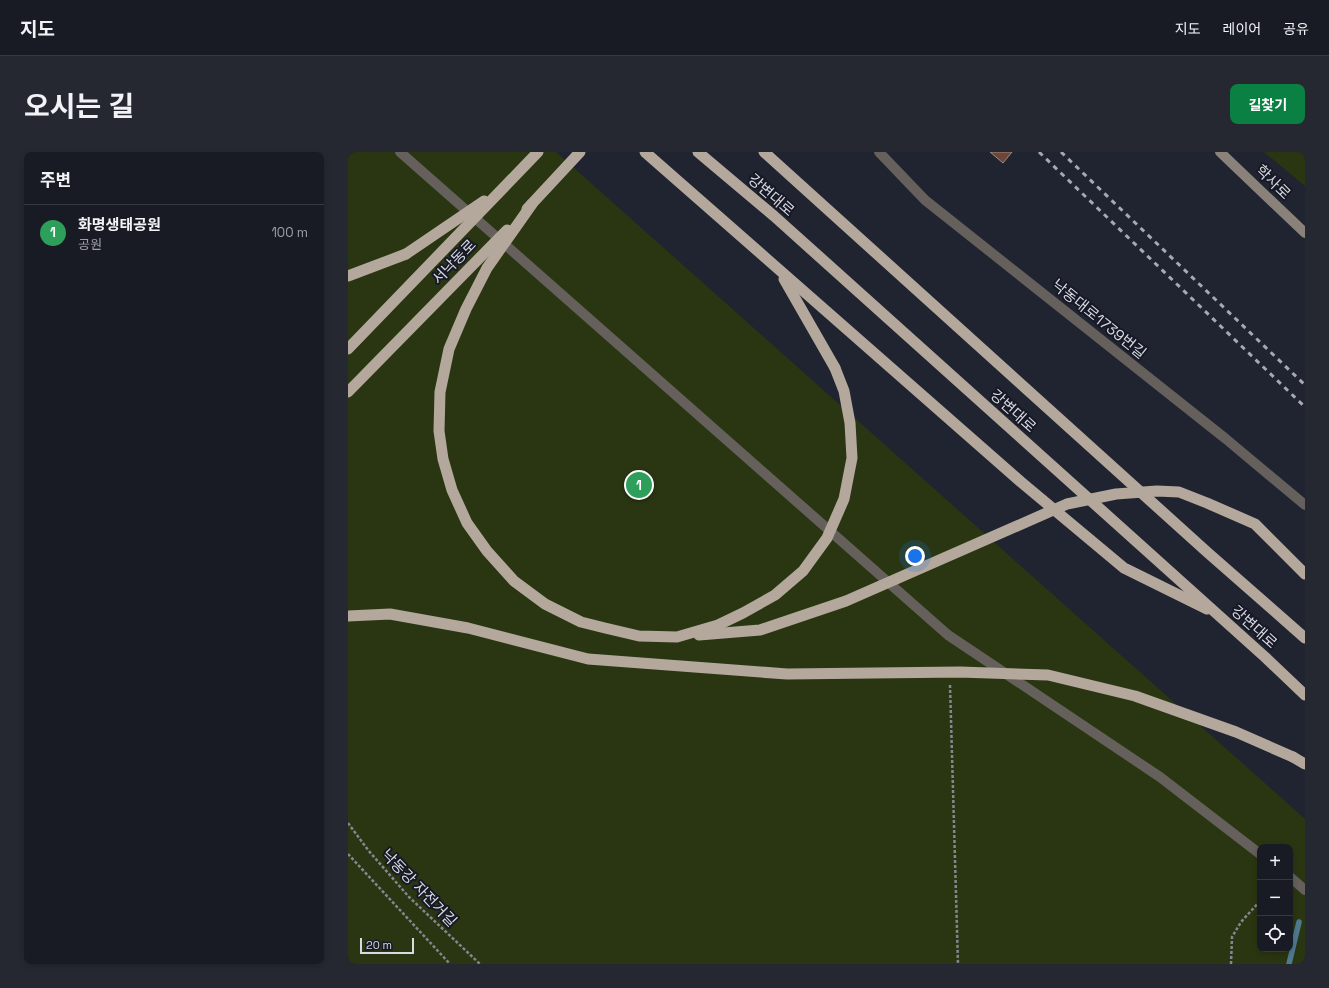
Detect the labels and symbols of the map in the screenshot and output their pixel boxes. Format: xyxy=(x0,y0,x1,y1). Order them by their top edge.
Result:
street label: 학사로 xyxy=(1252,160,1295,203)
street label: 강변대로 xyxy=(744,169,798,220)
street label: 서낙동로 xyxy=(428,235,480,288)
street label: 낙동대로1739번길 xyxy=(1048,275,1150,362)
street label: 강변대로 xyxy=(986,385,1040,436)
pin: 1 xyxy=(626,470,652,500)
your location xyxy=(905,546,925,566)
street label: 강변대로 xyxy=(1227,601,1281,652)
street label: 낙동강 자전거길 xyxy=(378,845,461,930)
scale bar xyxy=(360,936,414,955)

